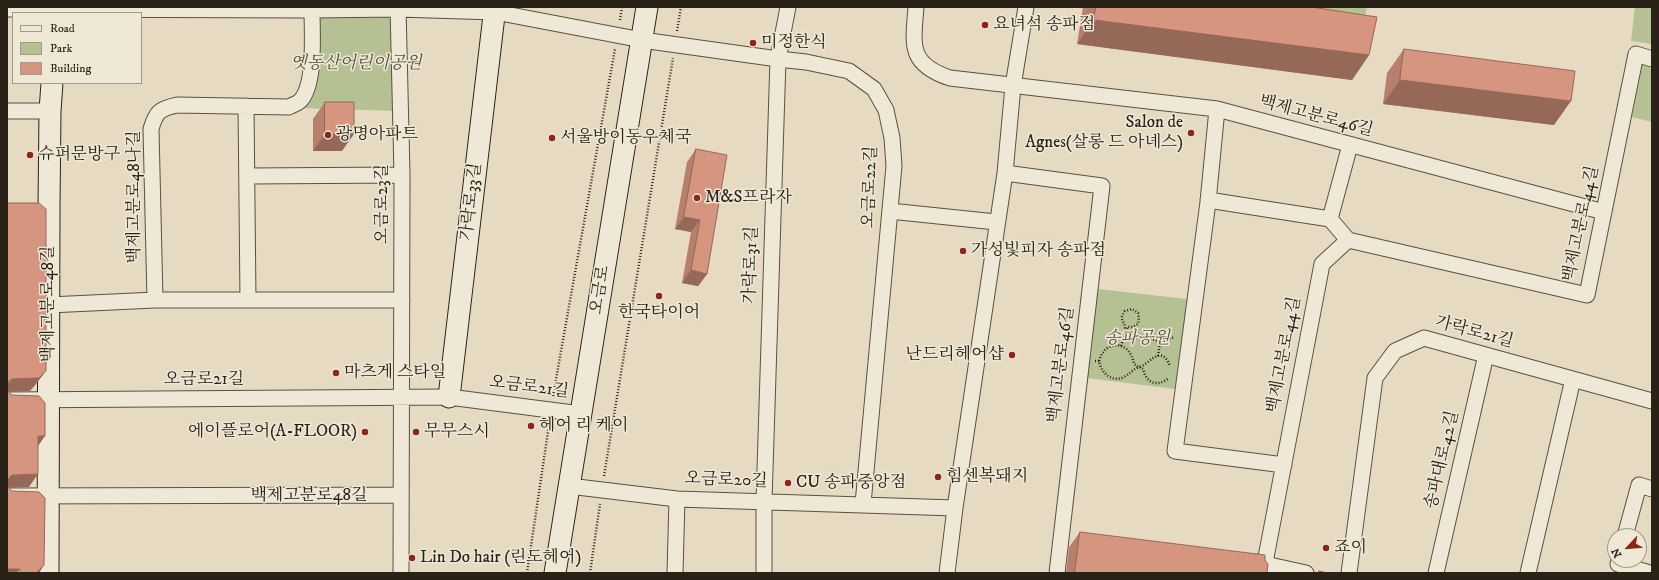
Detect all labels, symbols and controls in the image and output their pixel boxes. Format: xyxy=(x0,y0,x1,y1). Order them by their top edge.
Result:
legend xyxy=(12,12,142,84)
place label: 요녀석 송파점 xyxy=(993,15,1095,35)
marker: 요녀석 송파점 xyxy=(980,20,990,30)
text: Road xyxy=(50,21,75,36)
place label: 미정한식 xyxy=(761,33,827,53)
marker: 미정한식 xyxy=(748,38,758,48)
text: Park xyxy=(50,41,72,56)
park label: 옛동산어린이공원 xyxy=(290,54,422,74)
text: Building xyxy=(50,61,91,76)
street label: 백제고분로46길 xyxy=(1257,92,1375,142)
place label: Salon de Agnes(살롱 드 아녜스) xyxy=(1025,113,1183,153)
place label: 광명아파트 xyxy=(336,125,418,145)
place label: 서울방이동우체국 xyxy=(560,128,691,148)
marker: Salon de Agnes(살롱 드 아녜스) xyxy=(1186,128,1196,138)
street label: 백제고분로48나길 xyxy=(125,130,145,264)
marker: 광명아파트 xyxy=(323,130,333,140)
marker: 서울방이동우체국 xyxy=(547,133,557,143)
place label: 슈퍼문방구 xyxy=(38,145,120,165)
street label: 오금로22길 xyxy=(859,145,883,229)
marker: 슈퍼문방구 xyxy=(25,150,35,160)
street label: 가락로33길 xyxy=(457,162,487,242)
street label: 오금로23길 xyxy=(373,164,393,244)
street label: 백제고분로44길 xyxy=(1560,164,1604,284)
place label: M&S프라자 xyxy=(705,188,792,208)
marker: M&S프라자 xyxy=(692,193,702,203)
street label: 가락로31길 xyxy=(740,226,764,304)
place label: 가성빛피자 송파점 xyxy=(971,241,1106,261)
street label: 백제고분로48길 xyxy=(39,246,59,362)
marker: 가성빛피자 송파점 xyxy=(958,246,968,256)
street label: 오금로 xyxy=(587,264,615,316)
marker: 한국타이어 xyxy=(654,291,664,301)
street label: 백제고분로44길 xyxy=(1264,295,1306,415)
place label: 한국타이어 xyxy=(618,303,700,323)
street label: 백제고분로46길 xyxy=(1045,306,1079,424)
street label: 가락로21길 xyxy=(1433,313,1515,353)
park label: 송파공원 xyxy=(1104,329,1170,349)
place label: 난드리헤어샵 xyxy=(905,345,1004,365)
marker: 난드리헤어샵 xyxy=(1007,350,1017,360)
place label: 마츠게 스타일 xyxy=(344,363,446,383)
marker: 마츠게 스타일 xyxy=(331,368,341,378)
street label: 오금로21길 xyxy=(164,370,244,390)
street label: 오금로21길 xyxy=(488,373,570,403)
street label: 송파대로42길 xyxy=(1422,409,1464,511)
place label: 헤어 리 케이 xyxy=(539,416,628,436)
marker: 헤어 리 케이 xyxy=(526,421,536,431)
place label: 에이플로어(A-FLOOR) xyxy=(188,422,357,442)
place label: 무무스시 xyxy=(424,422,490,442)
marker: 에이플로어(A-FLOOR) xyxy=(360,427,370,437)
marker: 무무스시 xyxy=(411,427,421,437)
place label: 힘센복돼지 xyxy=(946,467,1028,487)
street label: 오금로20길 xyxy=(684,469,768,493)
marker: 힘센복돼지 xyxy=(933,472,943,482)
place label: CU 송파중앙점 xyxy=(796,473,906,493)
marker: CU 송파중앙점 xyxy=(783,478,793,488)
street label: 백제고분로48길 xyxy=(251,486,367,506)
north arrow xyxy=(1607,528,1647,568)
place label: 죠이 xyxy=(1334,538,1367,558)
marker: 죠이 xyxy=(1321,543,1331,553)
text: N xyxy=(1609,546,1625,560)
place label: Lin Do hair (린도헤어) xyxy=(420,548,581,568)
marker: Lin Do hair (린도헤어) xyxy=(407,553,417,563)

